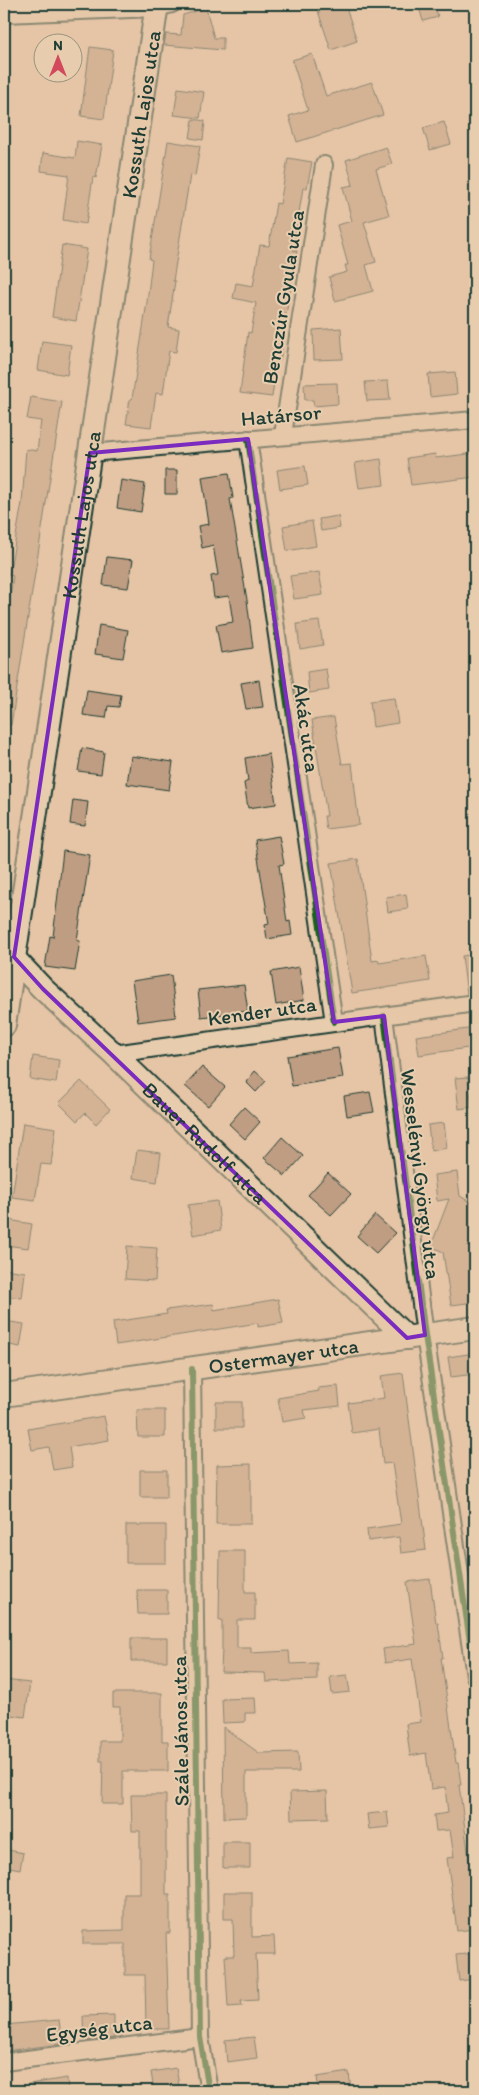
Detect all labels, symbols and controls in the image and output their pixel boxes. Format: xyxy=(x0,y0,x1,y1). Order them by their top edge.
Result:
street label: Kossuth Lajos utca xyxy=(116,28,165,200)
north arrow xyxy=(32,32,82,82)
text: N xyxy=(53,37,63,54)
street label: Benczúr Gyula utca xyxy=(257,208,309,386)
street label: Határsor xyxy=(240,399,323,431)
street label: Kossuth Lajos utca xyxy=(56,429,105,600)
street label: Akác utca xyxy=(288,682,326,774)
street label: Kender utca xyxy=(206,991,318,1031)
street label: Wesselényi György utca xyxy=(396,1067,446,1281)
street label: Bauer Rudolf utca xyxy=(138,1076,273,1209)
street label: Ostermayer utca xyxy=(207,1332,360,1378)
street label: Szále János utca xyxy=(166,1655,194,1807)
street label: Egység utca xyxy=(44,2009,154,2047)

